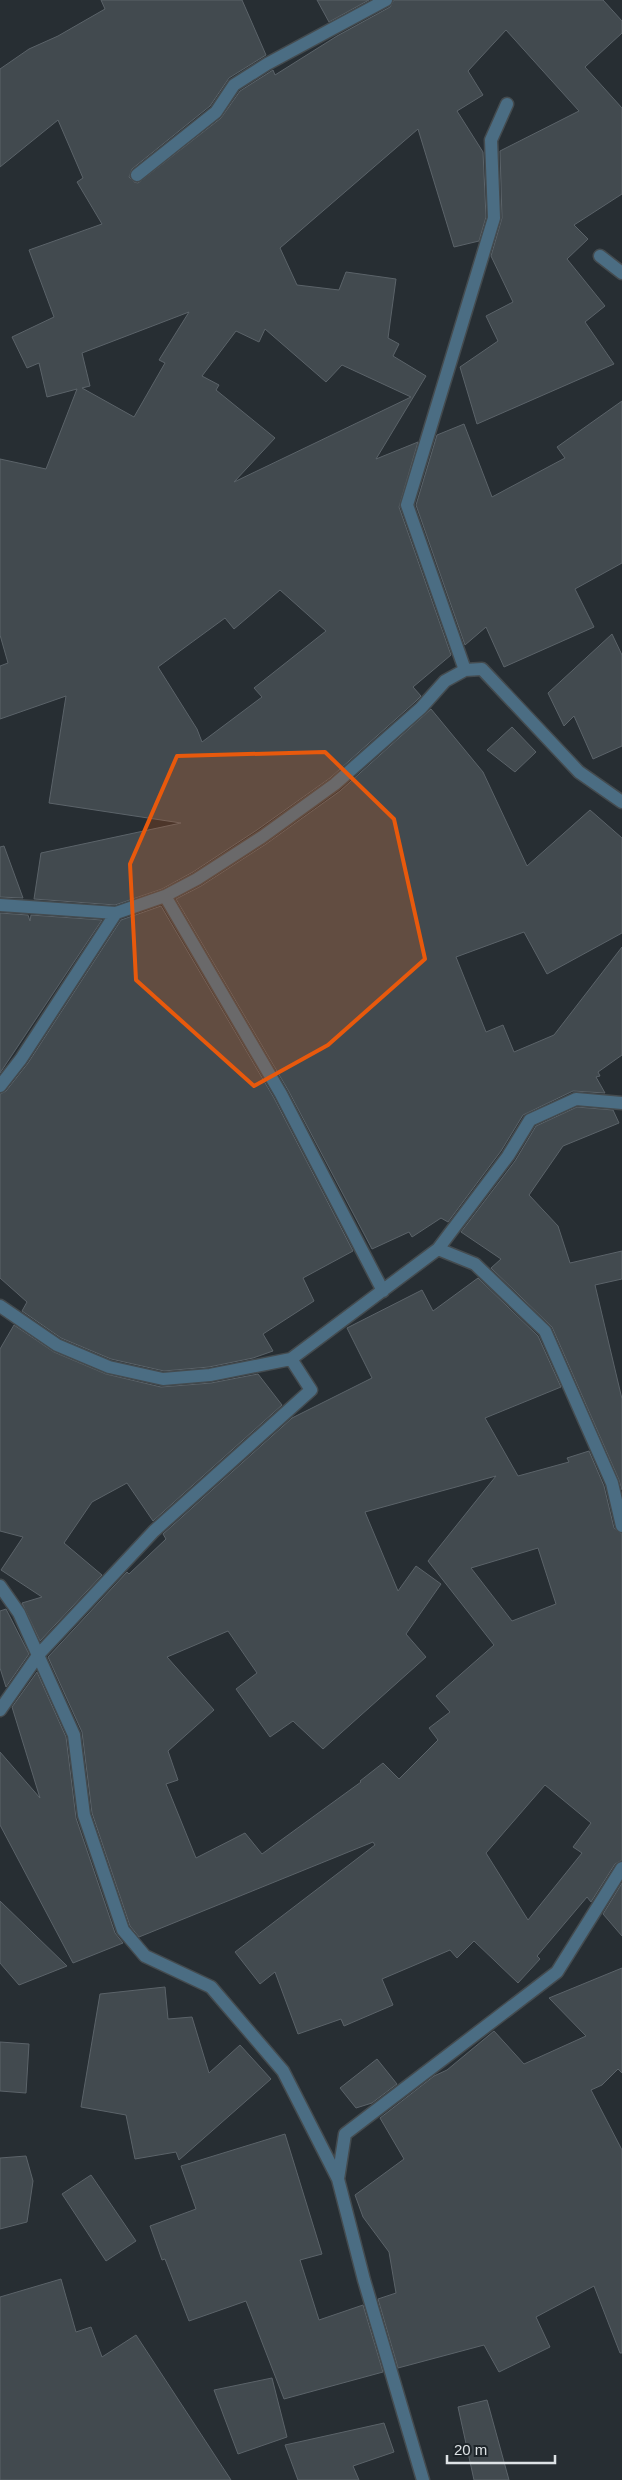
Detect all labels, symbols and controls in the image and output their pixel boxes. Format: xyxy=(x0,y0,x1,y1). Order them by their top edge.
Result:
scale bar xyxy=(447,2432,554,2464)
text: 20 m xyxy=(454,2441,487,2458)

